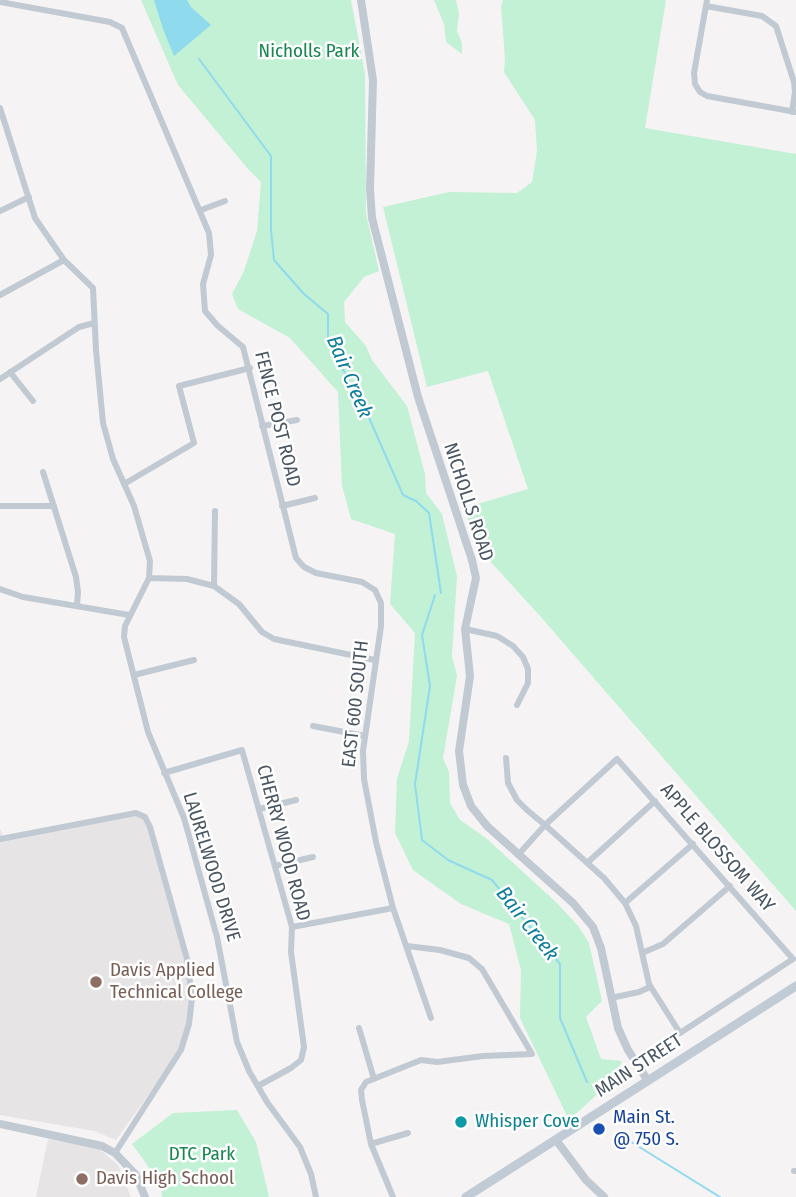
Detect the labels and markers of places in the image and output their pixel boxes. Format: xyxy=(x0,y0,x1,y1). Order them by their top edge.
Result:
place label: Davis Applied Technical College xyxy=(110,960,243,1004)
marker: Davis Applied Technical College xyxy=(88,974,104,990)
place label: Main St. @ 750 S. xyxy=(613,1107,679,1151)
place label: Whisper Cove xyxy=(475,1111,580,1133)
marker: Whisper Cove xyxy=(453,1114,469,1130)
marker: Main St. @ 750 S. xyxy=(591,1121,607,1137)
place label: Davis High School xyxy=(96,1168,234,1190)
marker: Davis High School xyxy=(74,1171,90,1187)

